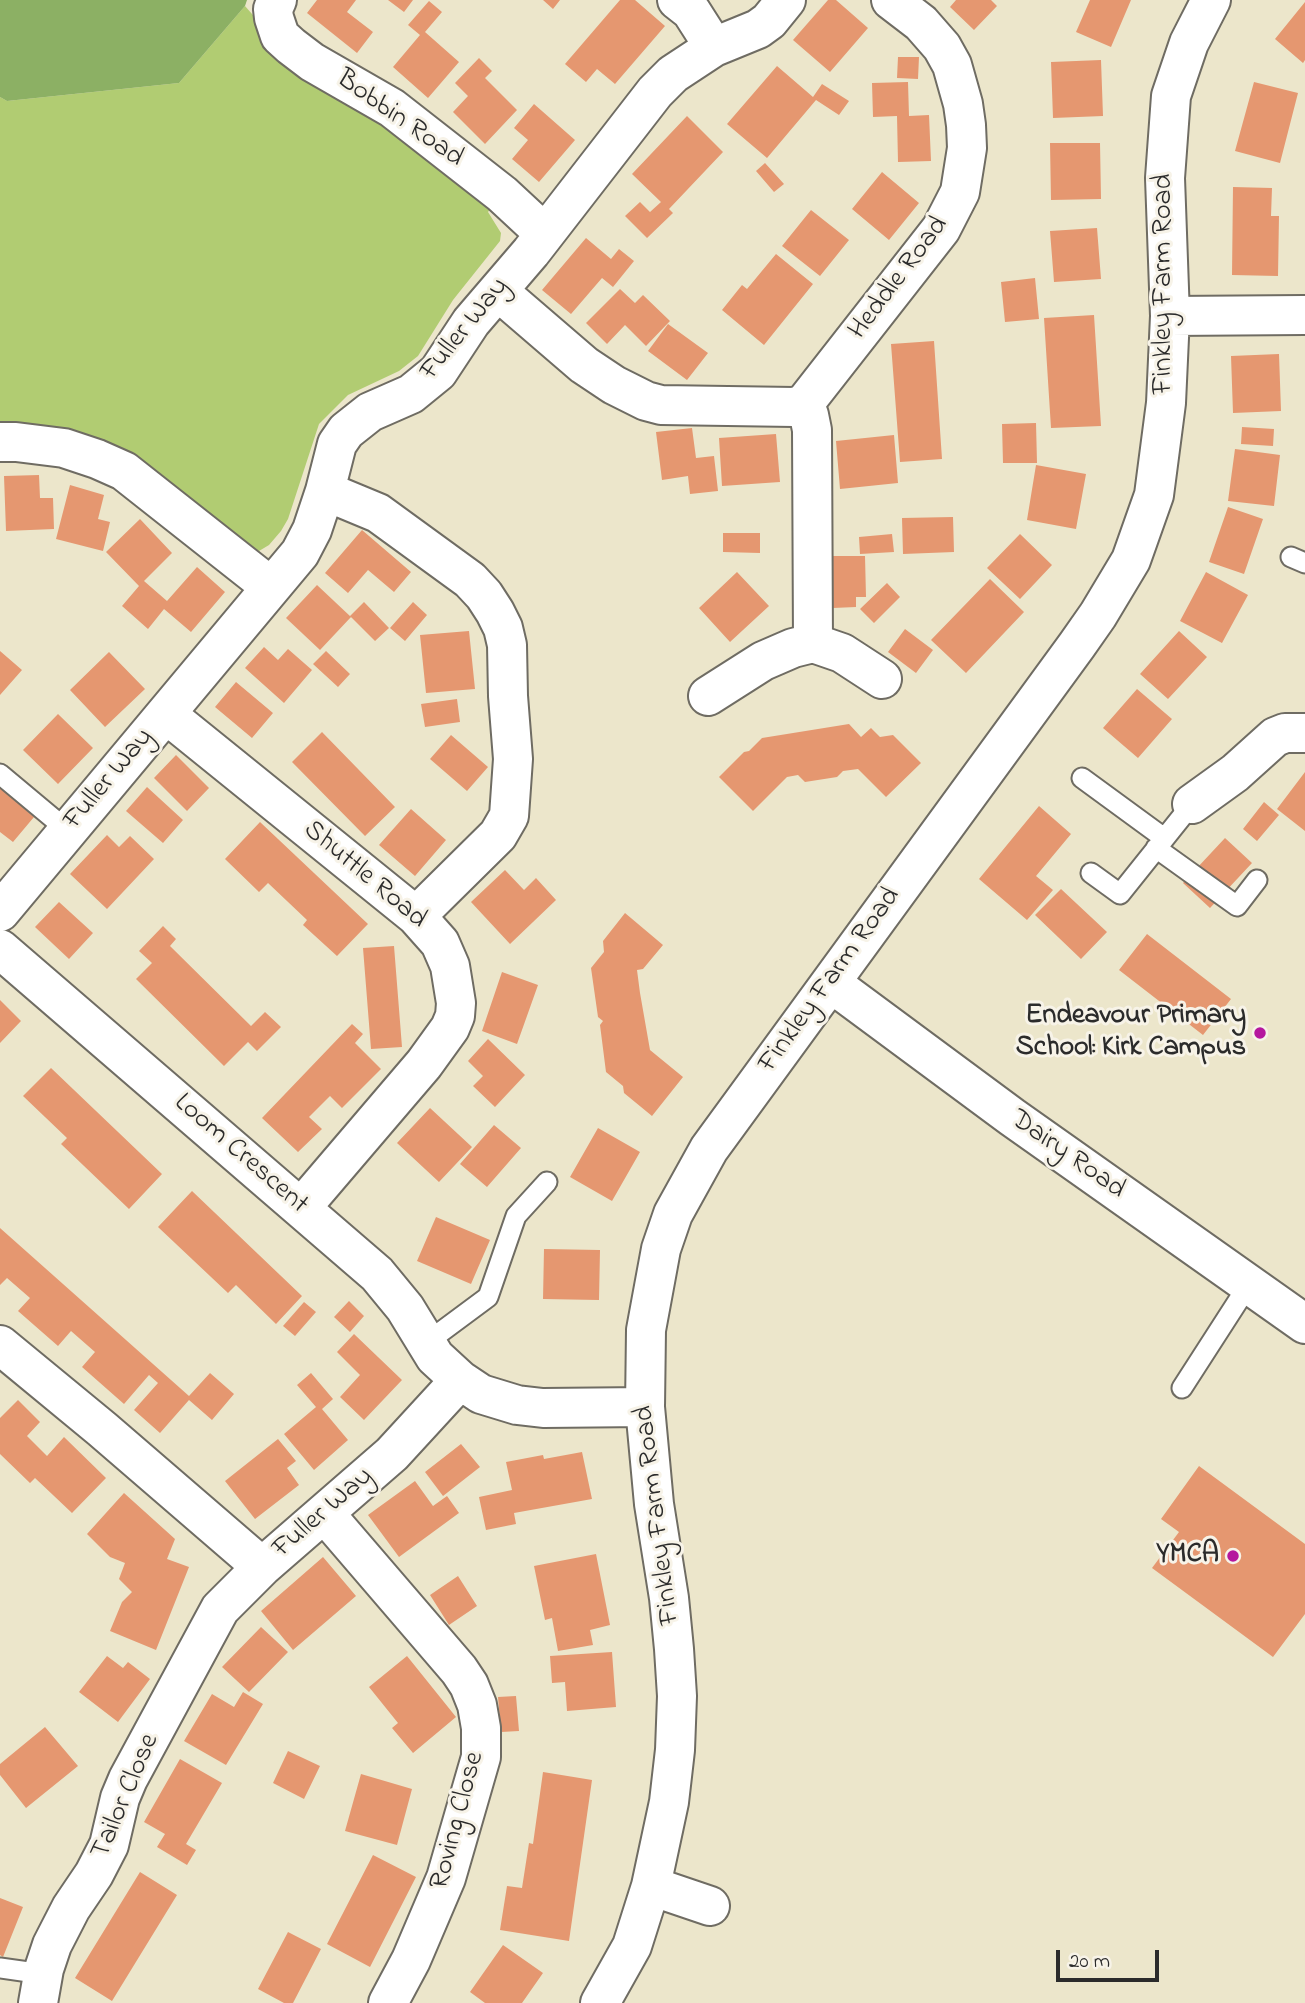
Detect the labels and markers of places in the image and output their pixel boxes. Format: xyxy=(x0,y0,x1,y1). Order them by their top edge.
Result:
place label: Endeavour Primary School: Kirk Campus xyxy=(1016,1000,1246,1066)
marker: Endeavour Primary School: Kirk Campus xyxy=(1252,1025,1268,1041)
place label: YMCA xyxy=(1157,1539,1219,1573)
marker: YMCA xyxy=(1225,1548,1241,1564)

